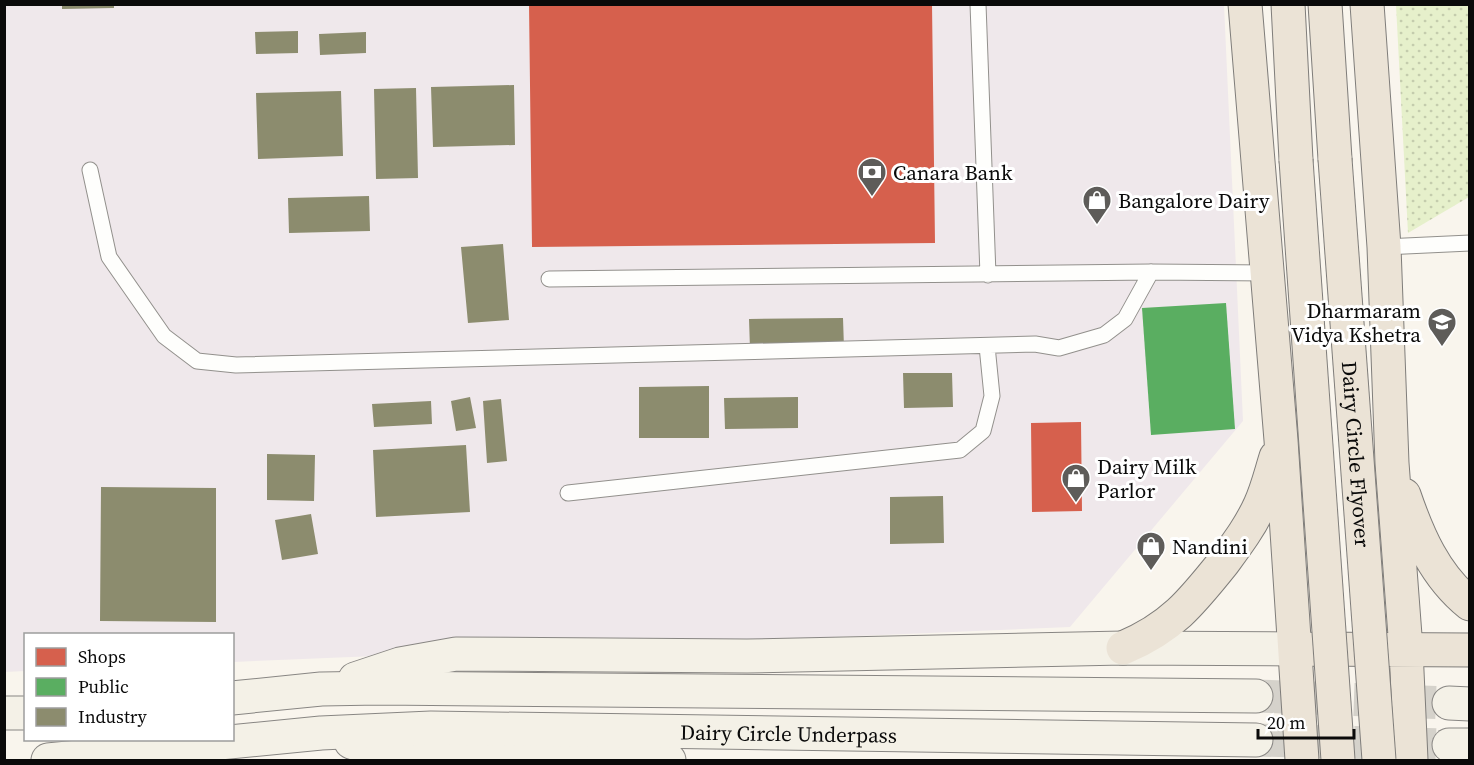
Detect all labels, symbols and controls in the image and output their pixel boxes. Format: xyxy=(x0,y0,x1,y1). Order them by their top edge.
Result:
bank icon: Canara Bank xyxy=(856,156,888,198)
place label: Canara Bank xyxy=(893,158,1013,187)
shop icon: Bangalore Dairy xyxy=(1081,184,1113,226)
place label: Bangalore Dairy xyxy=(1118,186,1270,215)
place label: Dharmaram Vidya Kshetra xyxy=(1291,296,1421,349)
school or university icon: Dharmaram Vidya Kshetra xyxy=(1426,306,1458,348)
street label: Dairy Circle Flyover xyxy=(1335,360,1378,548)
place label: Dairy Milk Parlor xyxy=(1097,452,1197,505)
shop icon: Dairy Milk Parlor xyxy=(1060,462,1092,504)
shop icon: Nandini xyxy=(1135,530,1167,572)
place label: Nandini xyxy=(1172,532,1248,561)
legend xyxy=(24,633,234,741)
text: Shops xyxy=(78,644,126,669)
text: Public xyxy=(78,674,129,699)
scale bar xyxy=(1258,702,1354,740)
text: Industry xyxy=(78,704,148,729)
text: 20 m xyxy=(1267,710,1305,735)
street label: Dairy Circle Underpass xyxy=(680,717,897,749)

